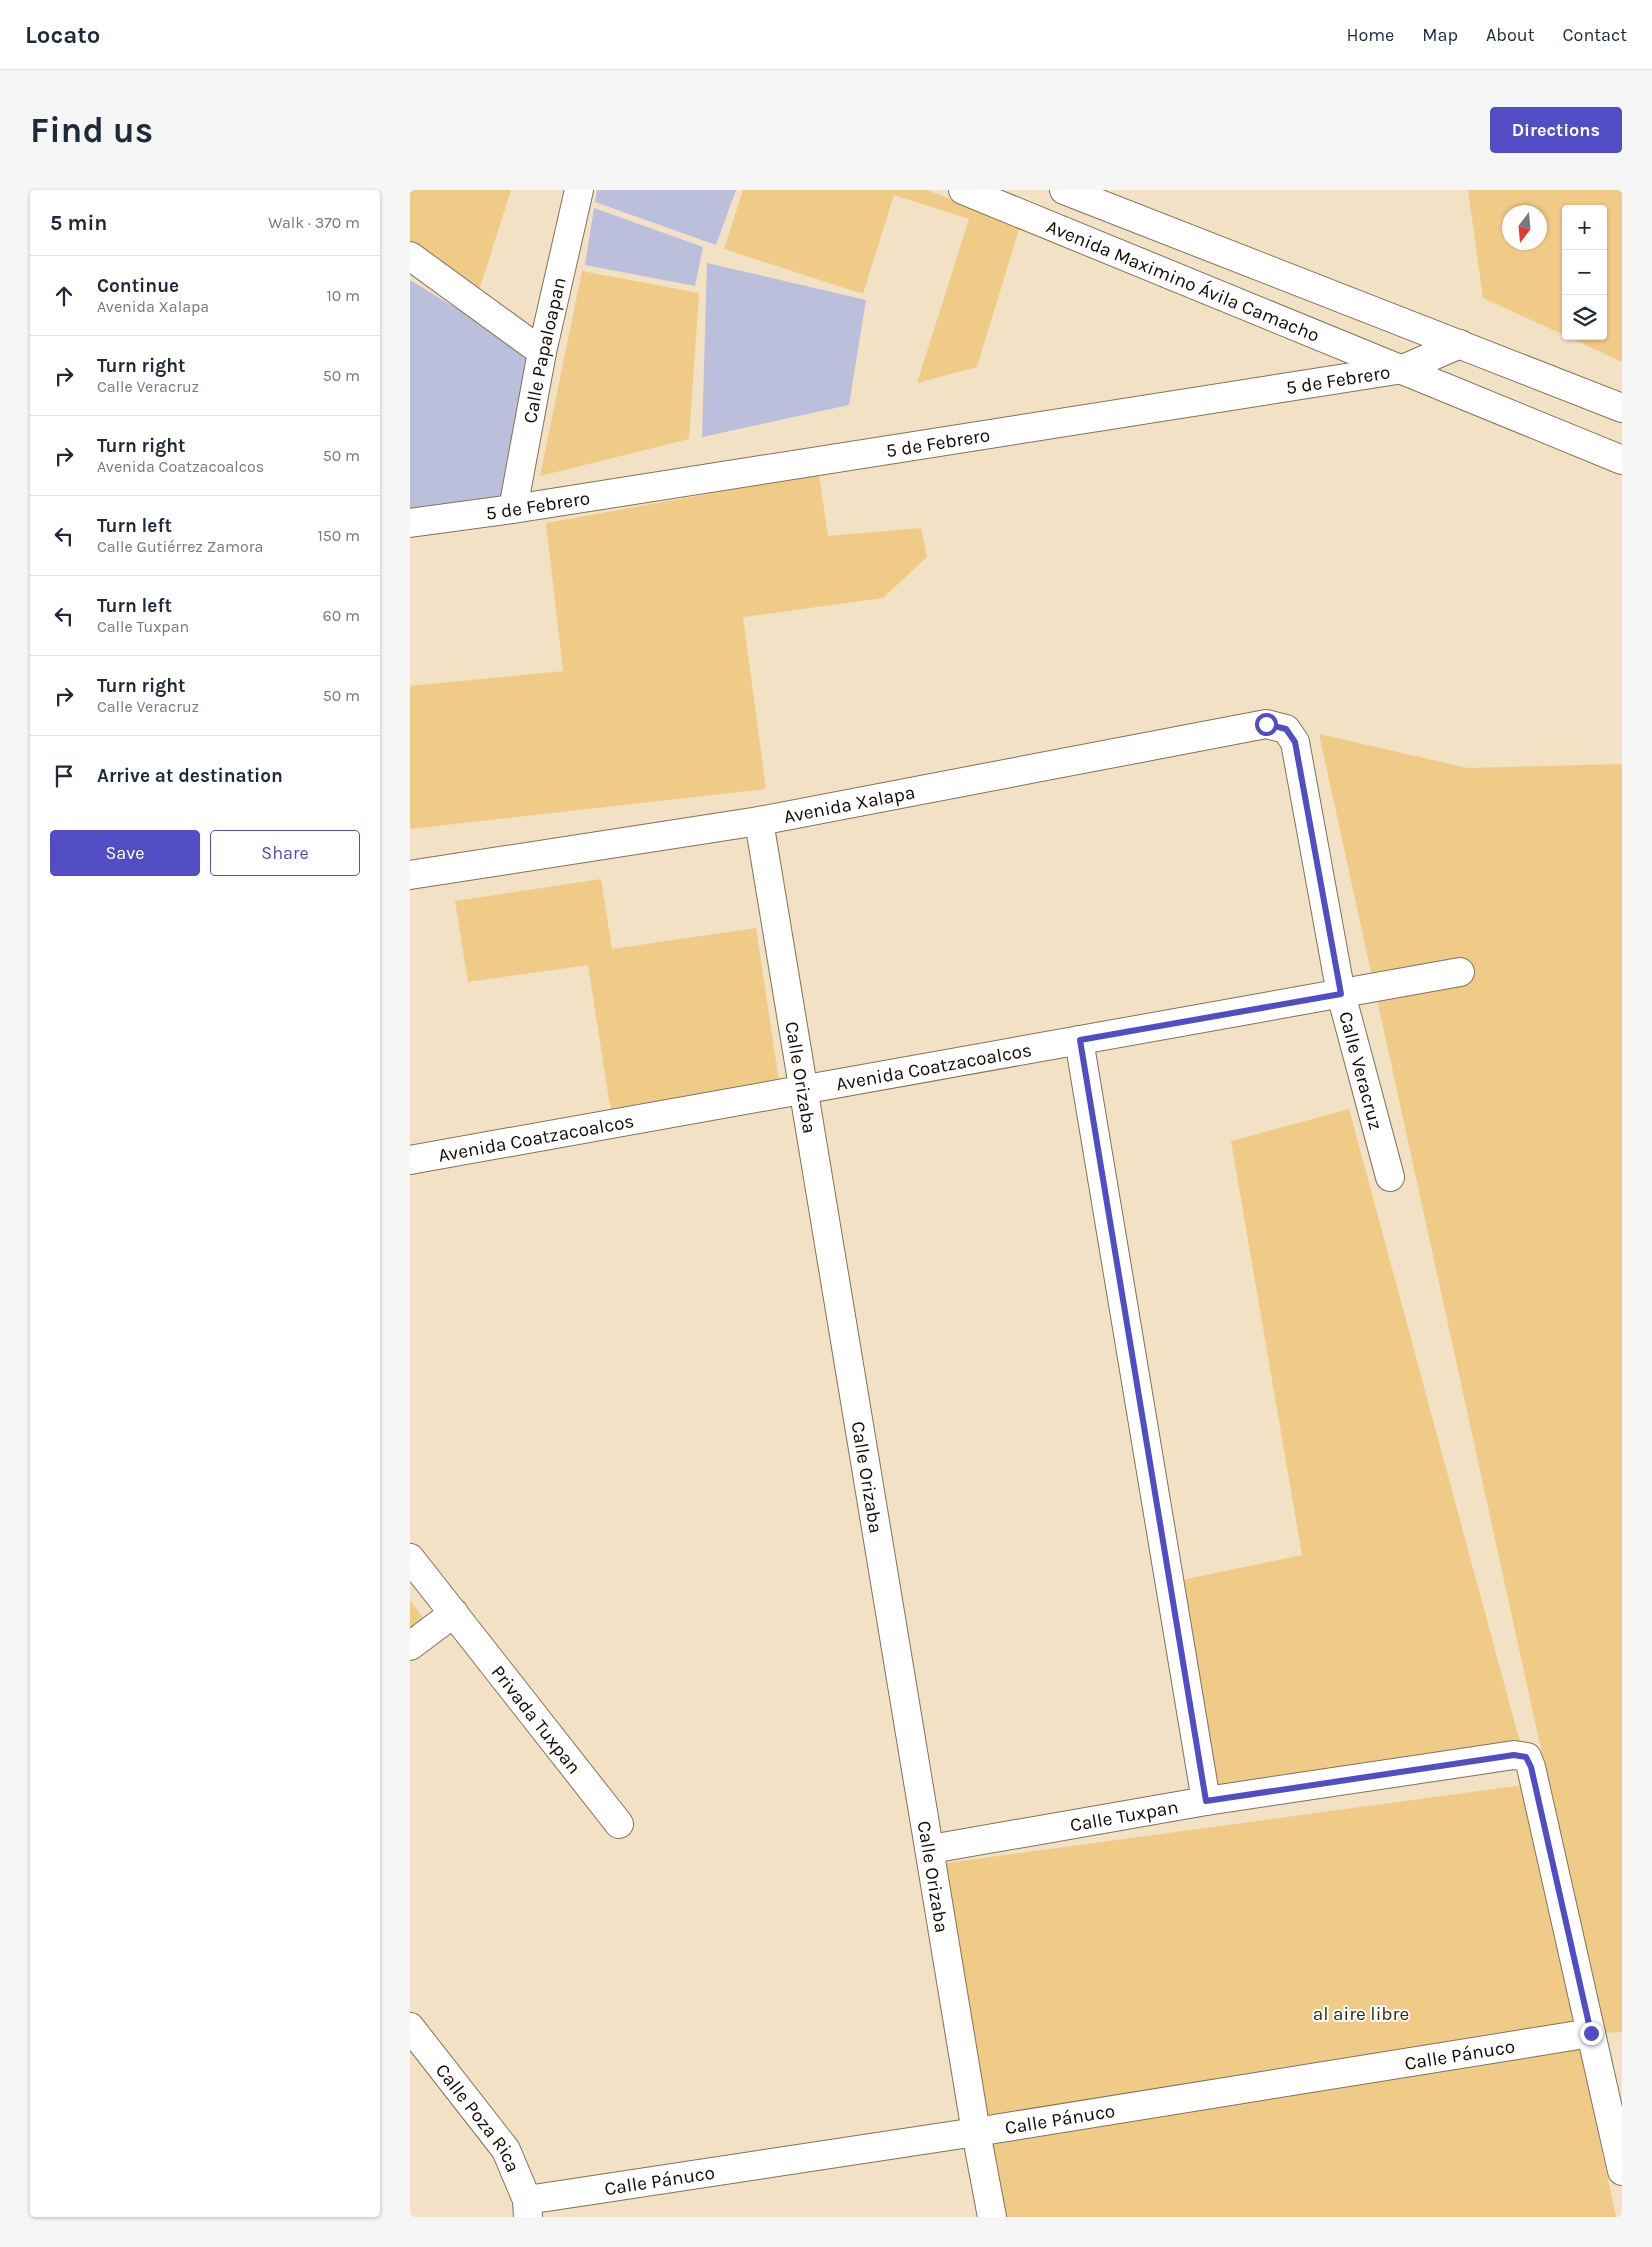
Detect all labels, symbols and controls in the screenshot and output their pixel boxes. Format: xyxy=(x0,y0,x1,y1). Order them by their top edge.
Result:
text: Locato xyxy=(25,21,100,49)
text: Home xyxy=(1346,24,1394,46)
text: Map xyxy=(1422,24,1458,46)
text: About xyxy=(1486,24,1535,46)
text: Contact xyxy=(1563,24,1627,46)
button: Directions xyxy=(1490,107,1622,153)
text: Find us xyxy=(30,110,153,151)
north arrow xyxy=(1502,205,1547,250)
map controls xyxy=(1562,205,1607,340)
button: + xyxy=(1562,205,1607,250)
text: 5 min xyxy=(50,211,107,235)
text: Walk · 370 m xyxy=(268,213,360,232)
street label: Avenida Maximino Ávila Camacho xyxy=(1043,215,1323,347)
button: − xyxy=(1562,250,1607,295)
text: Continue xyxy=(97,275,179,297)
street label: Calle Papaloapan xyxy=(519,275,571,425)
icon: ahead xyxy=(50,282,78,310)
text: 10 m xyxy=(326,286,360,305)
button: layers xyxy=(1562,295,1607,340)
text: Avenida Xalapa xyxy=(97,297,209,316)
text: Turn right xyxy=(97,355,186,377)
street label: 5 de Febrero xyxy=(1284,361,1392,399)
icon: right xyxy=(50,362,78,390)
text: 50 m xyxy=(323,366,360,385)
text: Calle Veracruz xyxy=(97,377,199,396)
street label: 5 de Febrero xyxy=(884,424,992,462)
text: Turn right xyxy=(97,435,186,457)
icon: right xyxy=(50,442,78,470)
text: 50 m xyxy=(323,446,360,465)
text: Avenida Coatzacoalcos xyxy=(97,457,264,476)
street label: 5 de Febrero xyxy=(484,487,592,525)
text: Turn left xyxy=(97,515,172,537)
icon: left xyxy=(50,522,78,550)
text: 150 m xyxy=(317,526,360,545)
text: Calle Gutiérrez Zamora xyxy=(97,537,263,556)
text: Turn left xyxy=(97,595,172,617)
icon: left xyxy=(50,602,78,630)
text: 60 m xyxy=(323,606,360,625)
text: Calle Tuxpan xyxy=(97,617,189,636)
text: Turn right xyxy=(97,675,186,697)
icon: right xyxy=(50,682,78,710)
text: 50 m xyxy=(323,686,360,705)
text: Calle Veracruz xyxy=(97,697,199,716)
route start xyxy=(1255,713,1278,736)
icon: arrive xyxy=(50,762,78,790)
text: Arrive at destination xyxy=(97,765,283,787)
street label: Avenida Xalapa xyxy=(782,781,917,828)
button: Save xyxy=(50,830,200,876)
button: Share xyxy=(210,830,360,876)
street label: Calle Veracruz xyxy=(1334,1009,1387,1132)
street label: Calle Orizaba xyxy=(780,1020,821,1135)
street label: Avenida Coatzacoalcos xyxy=(834,1039,1034,1096)
street label: Avenida Coatzacoalcos xyxy=(436,1110,636,1167)
street label: Calle Orizaba xyxy=(847,1420,887,1535)
street label: Privada Tuxpan xyxy=(486,1661,585,1778)
street label: Calle Tuxpan xyxy=(1068,1796,1180,1837)
street label: Calle Orizaba xyxy=(913,1819,953,1934)
park label: al aire libre xyxy=(1313,2003,1409,2025)
route end xyxy=(1580,2022,1603,2045)
street label: Calle Pánuco xyxy=(1403,2035,1516,2075)
street label: Calle Poza Rica xyxy=(431,2060,524,2176)
street label: Calle Pánuco xyxy=(1003,2100,1117,2139)
street label: Calle Pánuco xyxy=(603,2162,716,2200)

